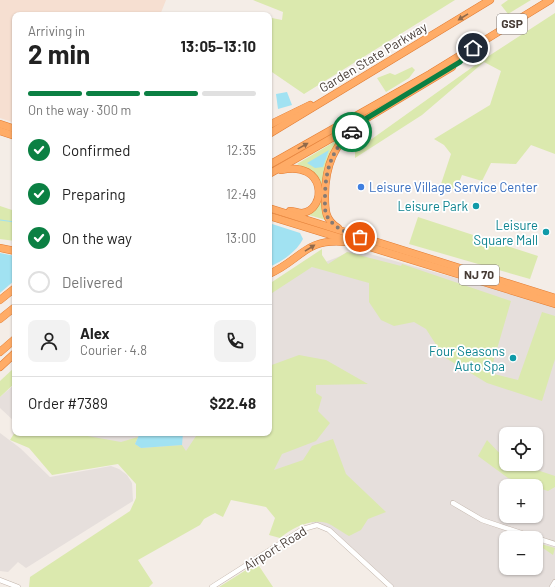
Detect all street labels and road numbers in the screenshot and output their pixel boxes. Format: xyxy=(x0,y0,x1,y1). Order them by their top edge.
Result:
road number: GSP xyxy=(497,14,527,34)
street label: Garden State Parkway xyxy=(316,18,430,96)
road number: NJ 70 xyxy=(459,265,499,285)
street label: Airport Road xyxy=(241,522,309,574)

